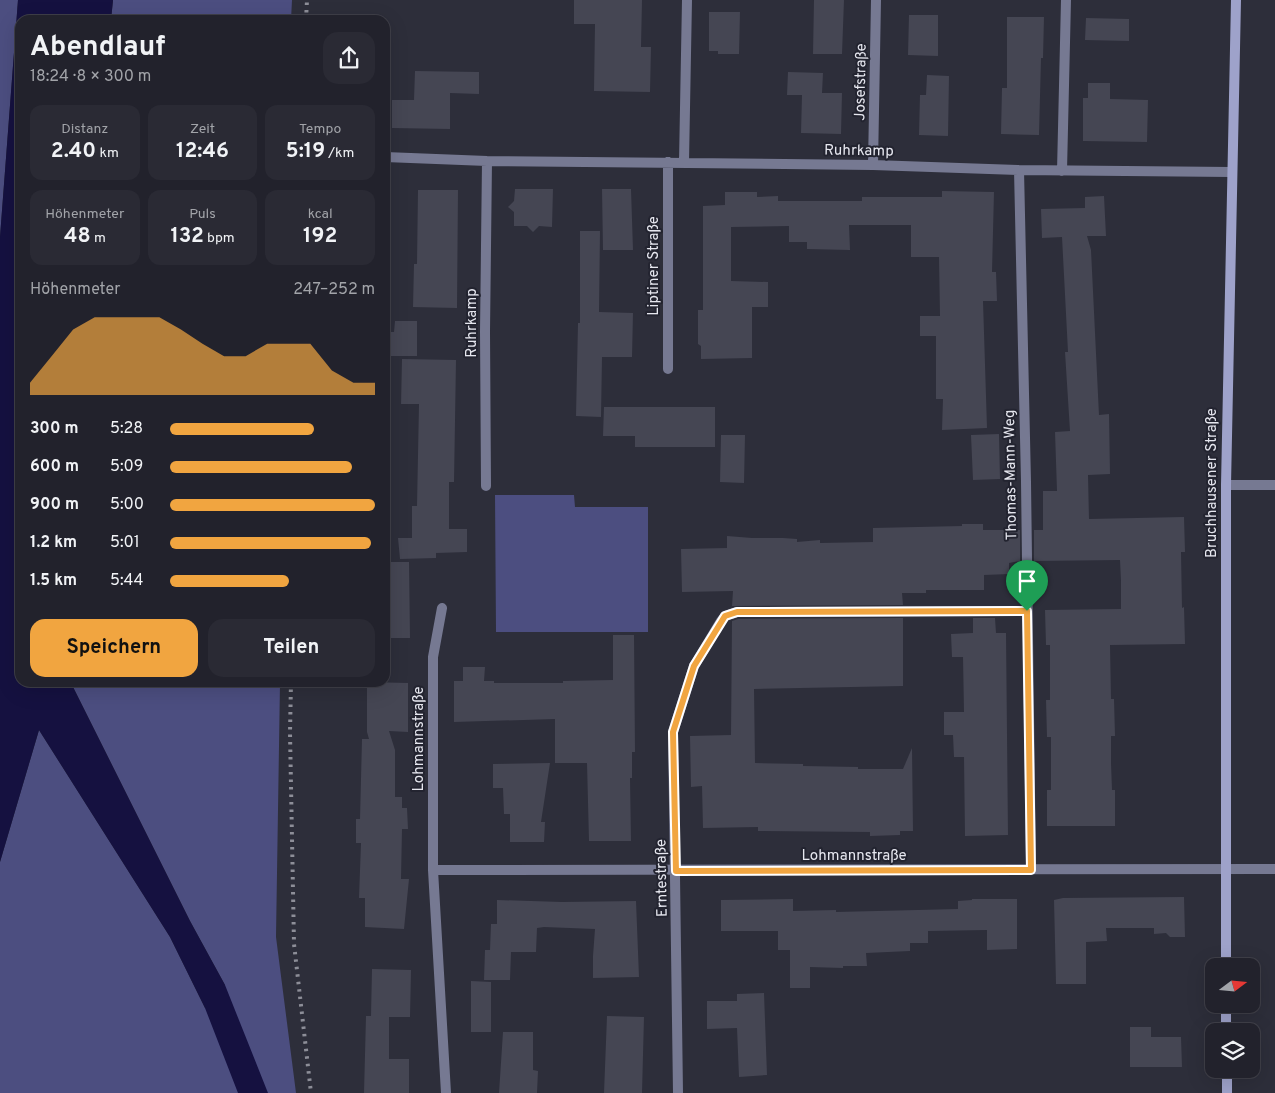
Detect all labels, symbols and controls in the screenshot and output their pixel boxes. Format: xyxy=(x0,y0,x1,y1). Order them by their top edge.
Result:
text: Abendlauf xyxy=(30,30,165,66)
button: share xyxy=(323,32,375,84)
street label: Josefstraße xyxy=(851,43,872,121)
text: 18:24 · 8 × 300 m xyxy=(30,67,151,87)
text: Distanz xyxy=(61,121,108,138)
text: Zeit xyxy=(190,121,215,138)
text: Tempo xyxy=(299,121,341,138)
text: 2.40 xyxy=(51,138,96,165)
text: 12:46 xyxy=(176,138,229,165)
text: 5:19 xyxy=(286,138,325,165)
street label: Ruhrkamp xyxy=(824,141,894,162)
text: km xyxy=(96,145,119,162)
text: /km xyxy=(325,145,354,162)
text: Höhenmeter xyxy=(45,206,124,223)
text: Puls xyxy=(189,206,216,223)
text: kcal xyxy=(308,206,333,223)
street label: Liptiner Straße xyxy=(645,216,664,316)
text: 48 xyxy=(64,223,91,250)
text: 132 xyxy=(170,223,204,250)
text: 192 xyxy=(303,223,337,250)
text: m xyxy=(91,230,106,247)
text: bpm xyxy=(204,230,235,247)
text: Höhenmeter xyxy=(30,280,120,300)
text: 247–252 m xyxy=(293,280,375,300)
street label: Ruhrkamp xyxy=(463,288,482,358)
street label: Bruchhausener Straße xyxy=(1203,408,1222,558)
street label: Thomas-Mann-Weg xyxy=(1001,409,1022,541)
text: 300 m xyxy=(30,419,78,439)
text: 5:28 xyxy=(110,419,143,439)
text: 600 m xyxy=(30,457,79,477)
text: 5:09 xyxy=(110,457,143,477)
text: 900 m xyxy=(30,495,79,515)
text: 5:00 xyxy=(110,495,144,515)
text: 1.2 km xyxy=(30,533,77,553)
text: 5:01 xyxy=(110,533,140,553)
pin xyxy=(1006,560,1048,611)
icon: arrive xyxy=(1013,567,1041,595)
text: 1.5 km xyxy=(30,571,77,591)
text: 5:44 xyxy=(110,571,143,591)
button: Speichern xyxy=(30,619,198,677)
button: Teilen xyxy=(208,619,375,677)
street label: Lohmannstraße xyxy=(410,686,429,792)
street label: Erntestraße xyxy=(652,839,673,917)
street label: Lohmannstraße xyxy=(801,847,907,866)
north arrow xyxy=(1205,958,1260,1012)
map controls xyxy=(1205,958,1260,1078)
button: layers xyxy=(1205,1023,1260,1078)

